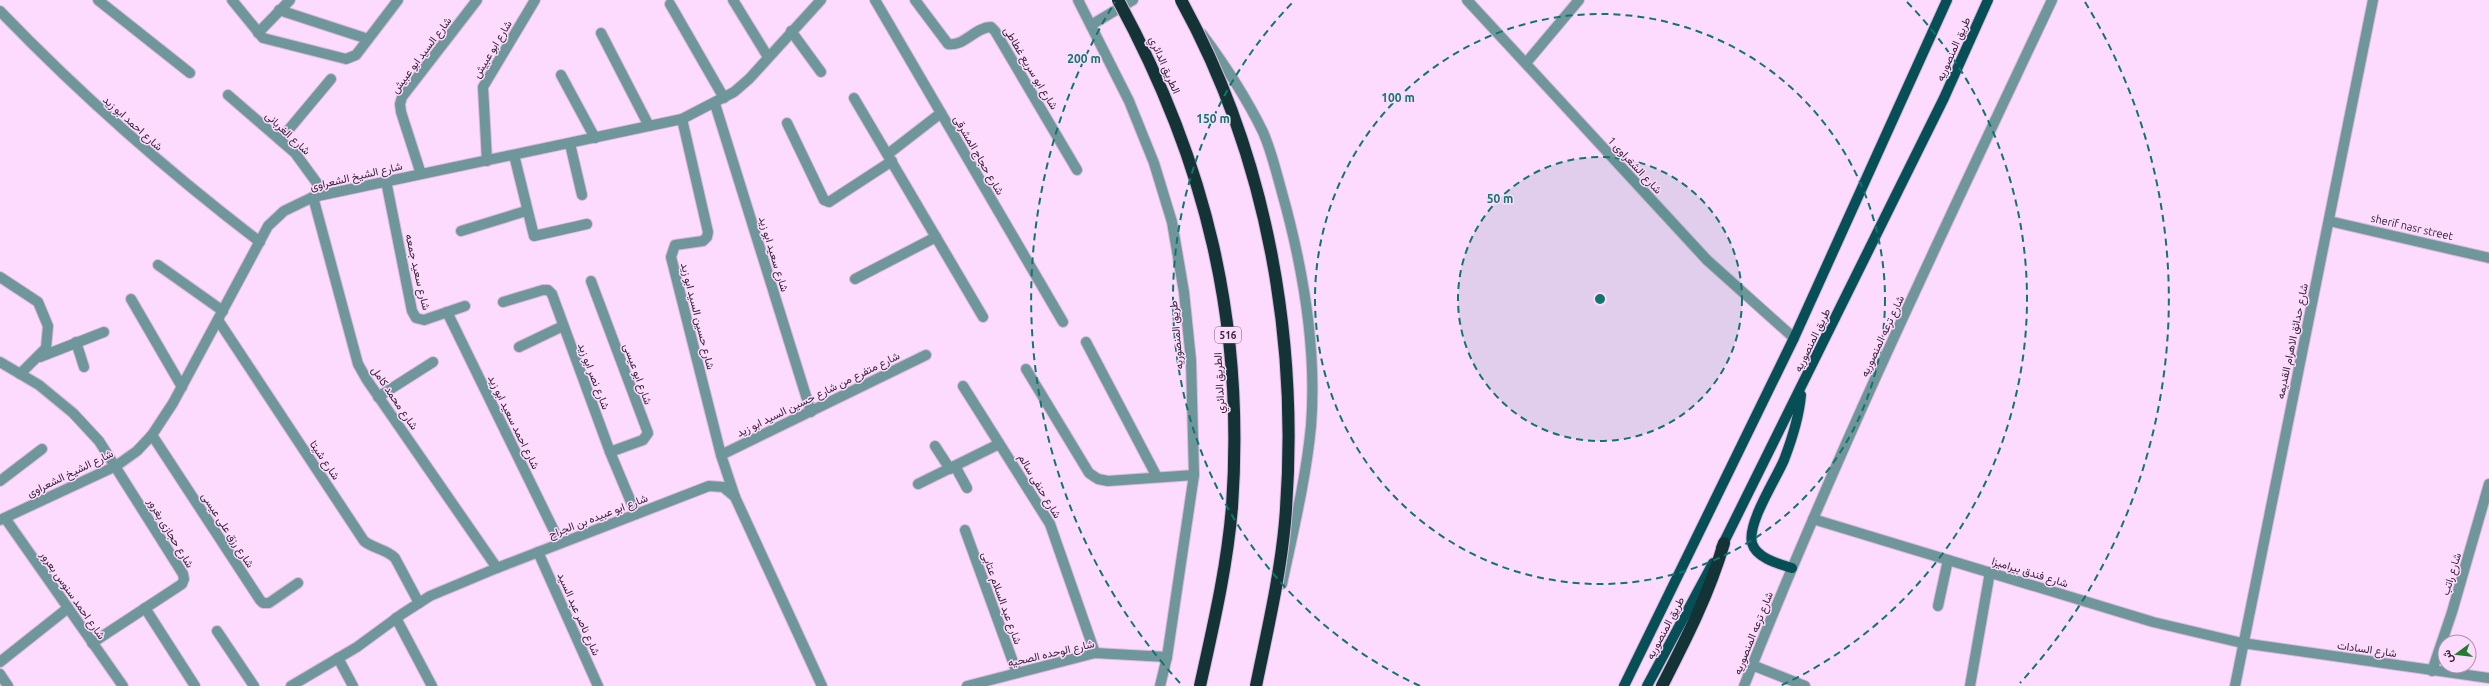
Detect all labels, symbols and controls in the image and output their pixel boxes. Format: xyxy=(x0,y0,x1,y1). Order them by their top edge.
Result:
street label: شارع السيد ابو عبيش xyxy=(388,14,455,97)
street label: طريق المنصوريه xyxy=(1934,15,1973,83)
street label: شارع ابو عبيش xyxy=(470,18,516,81)
street label: شارع ابو سريع غطاطى xyxy=(1000,25,1061,113)
street label: الطريق الدائري xyxy=(1143,35,1183,97)
text: 200 m xyxy=(1067,52,1101,65)
text: 100 m xyxy=(1381,91,1415,104)
street label: شارع احمد ابو زيد xyxy=(100,93,165,154)
street label: شارع الغربانى xyxy=(262,109,313,159)
text: 150 m xyxy=(1196,112,1230,125)
street label: شارع حجاج المشرقى xyxy=(950,113,1007,198)
street label: شارع الشعراوى 1 xyxy=(1604,134,1665,198)
street label: شارع الشيخ الشعراوى xyxy=(309,159,404,194)
text: 50 m xyxy=(1487,192,1513,205)
street label: sherif nasr street xyxy=(2370,212,2455,242)
street label: شارع سعيد ابو زيد xyxy=(755,215,791,294)
street label: شارع سعيد جمعه xyxy=(401,233,433,312)
street label: شارع حسين السيد ابو زيد xyxy=(677,261,717,371)
street label: شارع حدائق الاهرام القديمه xyxy=(2274,282,2312,400)
centre of rings xyxy=(1593,292,1607,306)
street label: شارع ترعه المنصوريه xyxy=(1858,293,1908,379)
street label: طريق المنصوريه xyxy=(1167,300,1186,370)
street label: طريق المنصوريه xyxy=(1792,306,1833,374)
road number: 516 xyxy=(1215,327,1241,343)
street label: شارع نصر ابو زيد xyxy=(574,341,612,412)
street label: شارع ابو عيسى xyxy=(620,342,655,407)
street label: شارع متفرع من شارع حسين السيد ابو زيد xyxy=(735,349,902,441)
street label: الطريق الدائري xyxy=(1211,352,1231,414)
street label: شارع محمد كامل xyxy=(368,364,421,433)
street label: شارع احمد سعيد ابو زيد xyxy=(484,373,542,472)
street label: شارع شيتا xyxy=(306,438,343,483)
street label: شارع الشيخ الشعراوى xyxy=(25,447,116,501)
street label: شارع حنفى سالم xyxy=(1014,452,1064,521)
street label: شارع رزق على عيسى xyxy=(198,490,257,571)
street label: شارع ابو عبيده بن الجراح xyxy=(547,491,650,542)
street label: شارع حجازى بغرور xyxy=(143,495,197,571)
street label: شارع احمد سنوس بعرور xyxy=(36,548,108,643)
street label: شارع عبد السلام عتابى xyxy=(978,550,1024,647)
street label: شارع راتب xyxy=(2439,551,2465,597)
street label: شارع فندق بيراميزا xyxy=(1990,555,2070,591)
street label: شارع ناصر عبد السيد xyxy=(554,571,603,658)
street label: شارع ترعه المنصوريه xyxy=(1731,589,1777,677)
street label: طريق المنصوريه xyxy=(1644,595,1687,662)
north arrow xyxy=(2437,634,2477,674)
street label: شارع الوحده الصحيه xyxy=(1007,637,1096,671)
street label: شارع السادات xyxy=(2336,639,2398,661)
text: ش xyxy=(2440,648,2456,665)

